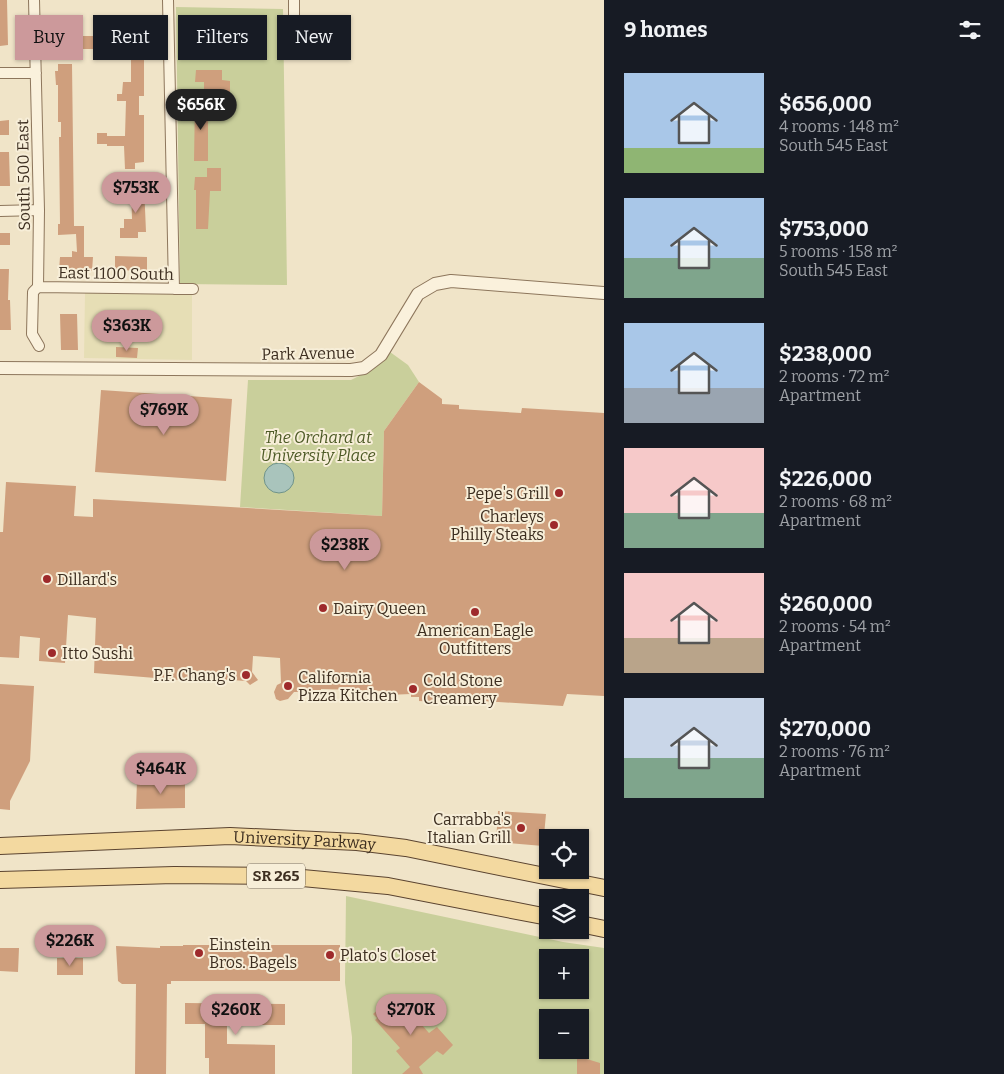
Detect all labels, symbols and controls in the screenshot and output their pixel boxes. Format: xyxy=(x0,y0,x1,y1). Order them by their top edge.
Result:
chip: Buy xyxy=(15,15,83,60)
chip: Rent xyxy=(93,15,168,60)
chip: Filters xyxy=(178,15,267,60)
chip: New xyxy=(277,15,351,60)
icon: filters xyxy=(956,16,984,44)
text: 9 homes xyxy=(624,17,708,43)
pin: $656K xyxy=(166,88,236,131)
text: $656,000 xyxy=(779,91,872,117)
icon: home xyxy=(664,93,724,153)
text: $656K xyxy=(177,95,225,114)
text: 4 rooms · 148 m² xyxy=(779,117,899,136)
street label: South 500 East xyxy=(13,119,34,231)
text: South 545 East xyxy=(779,136,888,155)
pin: $753K xyxy=(101,172,171,214)
text: $753K xyxy=(113,178,159,197)
text: $753,000 xyxy=(779,216,869,242)
icon: home xyxy=(664,218,724,278)
text: 5 rooms · 158 m² xyxy=(779,242,897,261)
text: South 545 East xyxy=(779,261,888,280)
street label: East 1100 South xyxy=(58,263,174,284)
pin: $363K xyxy=(92,310,162,352)
text: $363K xyxy=(103,316,151,335)
text: $238,000 xyxy=(779,341,872,367)
street label: Park Avenue xyxy=(261,343,355,364)
icon: home xyxy=(664,343,724,403)
text: 2 rooms · 72 m² xyxy=(779,367,889,386)
text: Apartment xyxy=(779,386,861,405)
pin: $769K xyxy=(129,394,199,436)
text: $769K xyxy=(140,400,188,419)
park label: The Orchard at University Place xyxy=(261,428,375,465)
text: $226,000 xyxy=(779,466,872,492)
icon: home xyxy=(664,468,724,528)
place label: Pepe's Grill xyxy=(466,484,549,503)
marker: Pepe's Grill xyxy=(553,487,565,499)
text: 2 rooms · 68 m² xyxy=(779,492,892,511)
place label: Charleys Philly Steaks xyxy=(451,507,544,544)
text: Apartment xyxy=(779,511,861,530)
marker: Charleys Philly Steaks xyxy=(548,519,560,531)
pin: $238K xyxy=(310,528,380,571)
text: $238K xyxy=(321,535,369,554)
place label: Dillard's xyxy=(57,570,117,589)
marker: Dillard's xyxy=(41,573,53,585)
text: $260,000 xyxy=(779,591,873,617)
icon: home xyxy=(664,593,724,653)
place label: Dairy Queen xyxy=(333,599,426,618)
marker: Dairy Queen xyxy=(317,602,329,614)
marker: American Eagle Outfitters xyxy=(469,606,481,618)
text: 2 rooms · 54 m² xyxy=(779,617,891,636)
place label: American Eagle Outfitters xyxy=(416,621,534,658)
text: Apartment xyxy=(779,636,861,655)
place label: Itto Sushi xyxy=(62,644,133,663)
marker: Itto Sushi xyxy=(46,647,58,659)
place label: P.F. Chang's xyxy=(153,666,236,685)
place label: California Pizza Kitchen xyxy=(298,668,398,705)
marker: P.F. Chang's xyxy=(240,669,252,681)
place label: Cold Stone Creamery xyxy=(423,671,502,708)
marker: California Pizza Kitchen xyxy=(282,680,294,692)
marker: Cold Stone Creamery xyxy=(407,683,419,695)
text: $270,000 xyxy=(779,716,871,742)
icon: home xyxy=(664,718,724,778)
text: 2 rooms · 76 m² xyxy=(779,742,890,761)
pin: $464K xyxy=(126,752,196,795)
text: $464K xyxy=(136,759,186,778)
text: Apartment xyxy=(779,761,861,780)
place label: Carrabba's Italian Grill xyxy=(427,810,511,847)
marker: Carrabba's Italian Grill xyxy=(515,822,527,834)
street label: University Parkway xyxy=(233,827,378,854)
map controls xyxy=(539,829,589,1059)
button: locate xyxy=(539,829,589,879)
road number: SR 265 xyxy=(247,864,305,888)
button: layers xyxy=(539,889,589,939)
pin: $226K xyxy=(35,924,105,967)
text: $226K xyxy=(46,931,94,950)
place label: Einstein Bros. Bagels xyxy=(209,935,297,972)
place label: Plato's Closet xyxy=(340,946,436,965)
marker: Einstein Bros. Bagels xyxy=(193,947,205,959)
marker: Plato's Closet xyxy=(324,949,336,961)
button: + xyxy=(539,949,589,999)
pin: $260K xyxy=(201,994,271,1036)
pin: $270K xyxy=(376,994,446,1036)
text: $260K xyxy=(211,1000,261,1019)
text: $270K xyxy=(387,1000,435,1019)
button: − xyxy=(539,1009,589,1059)

